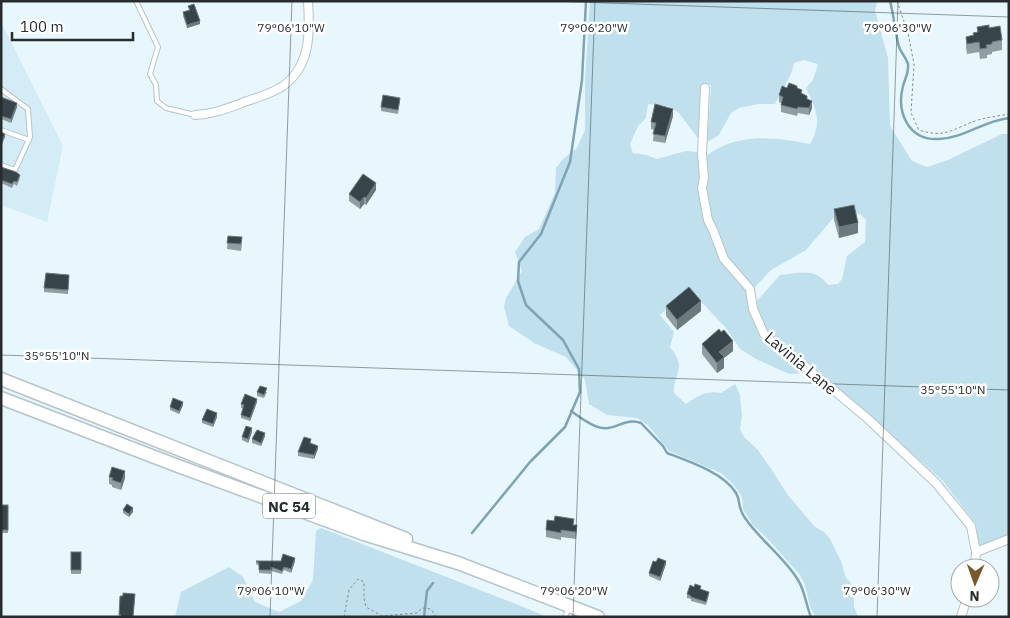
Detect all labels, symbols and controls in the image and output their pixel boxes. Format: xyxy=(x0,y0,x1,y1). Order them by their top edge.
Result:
scale bar xyxy=(12,10,134,42)
text: 100 m xyxy=(20,17,64,36)
text: 79°06'10"W xyxy=(257,20,325,35)
text: 79°06'20"W xyxy=(560,20,628,35)
text: 79°06'30"W xyxy=(864,20,932,35)
street label: Lavinia Lane xyxy=(761,327,841,399)
text: 35°55'10"N xyxy=(24,348,90,363)
text: 35°55'10"N xyxy=(920,382,986,397)
road number: NC 54 xyxy=(263,494,315,518)
north arrow xyxy=(950,558,1000,608)
text: 79°06'10"W xyxy=(237,583,305,598)
text: 79°06'20"W xyxy=(540,583,608,598)
text: 79°06'30"W xyxy=(843,583,911,598)
text: N xyxy=(969,587,980,605)

